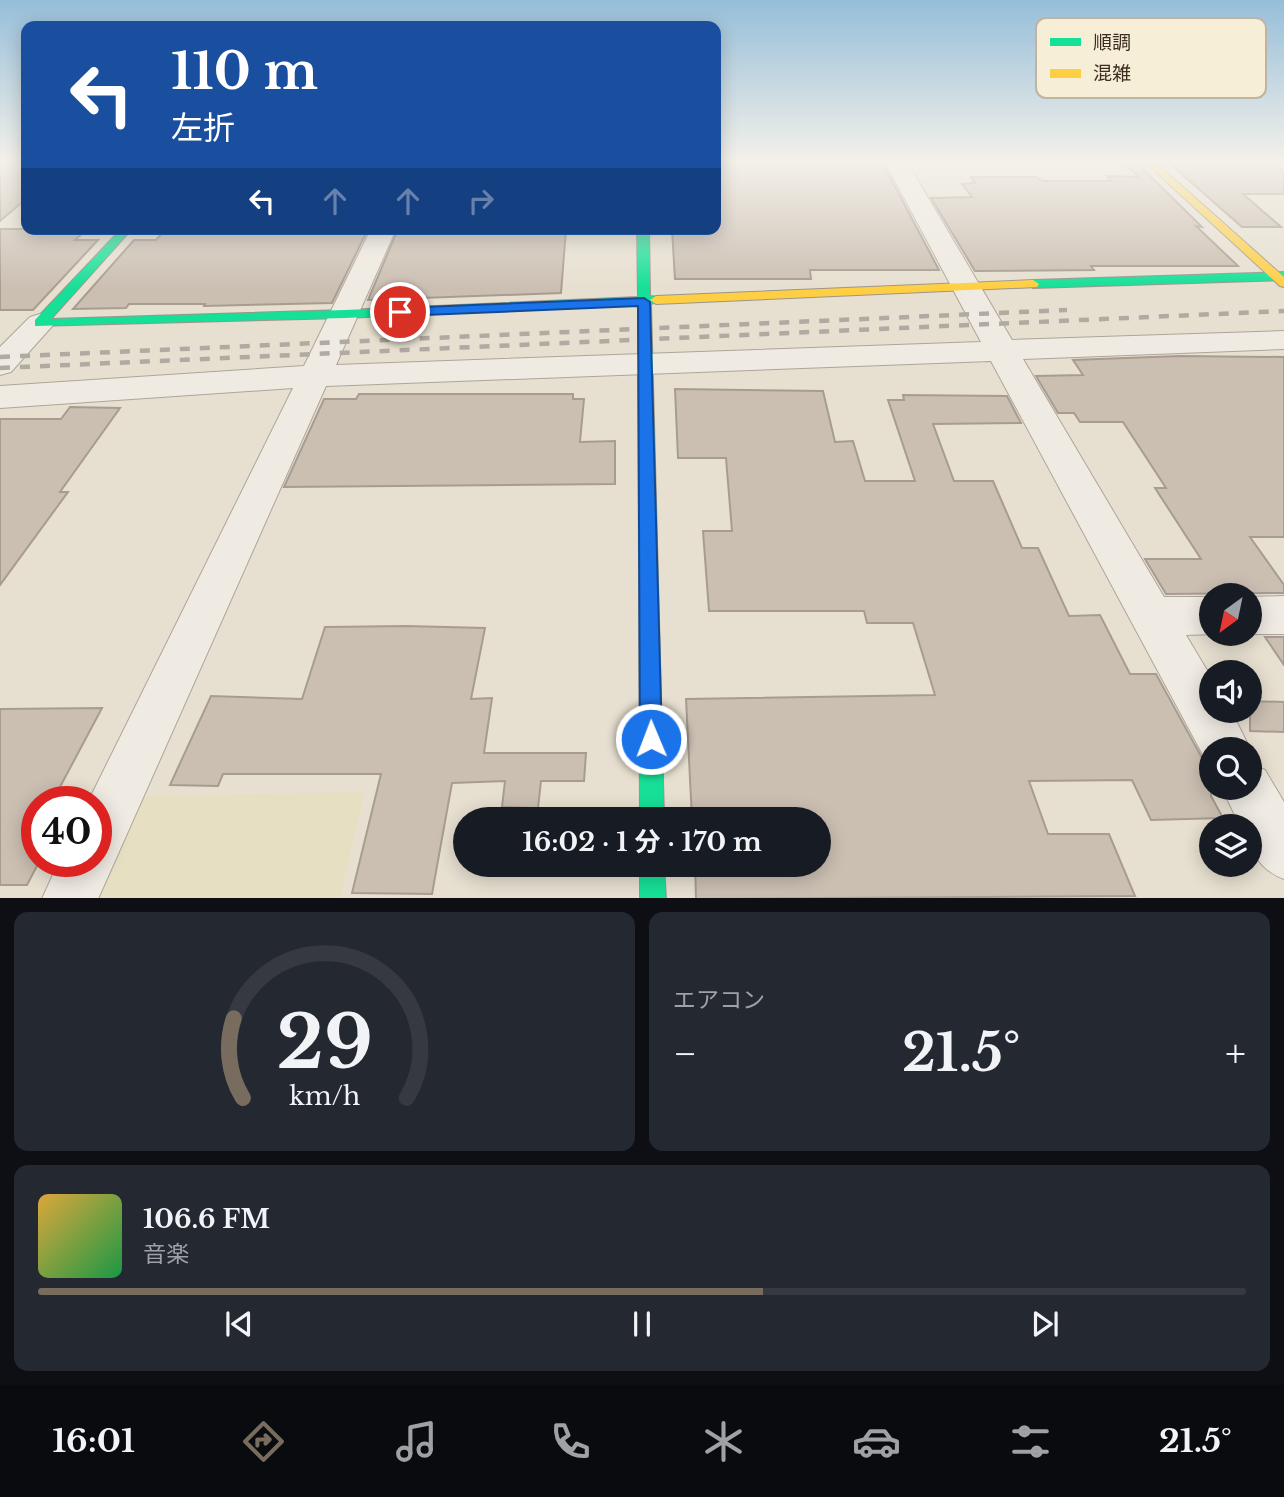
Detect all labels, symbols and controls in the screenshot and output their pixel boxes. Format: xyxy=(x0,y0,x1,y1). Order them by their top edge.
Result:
legend xyxy=(1036,18,1266,98)
text: 順調 xyxy=(1093,31,1131,54)
text: 110 m xyxy=(171,41,318,102)
icon: left xyxy=(56,49,147,140)
text: 混雑 xyxy=(1093,62,1131,85)
text: 左折 xyxy=(171,108,235,148)
icon: left xyxy=(243,182,281,220)
icon: ahead xyxy=(316,182,354,220)
icon: ahead xyxy=(389,182,427,220)
icon: right xyxy=(462,182,500,220)
pin xyxy=(370,282,430,342)
icon: arrive xyxy=(381,293,419,331)
north arrow xyxy=(1199,583,1262,646)
map controls xyxy=(1199,583,1262,877)
button: sound xyxy=(1199,660,1262,723)
position arrow xyxy=(614,702,688,776)
button: search xyxy=(1199,737,1262,800)
speed limit sign: 40 xyxy=(21,786,112,877)
button: layers xyxy=(1199,814,1262,877)
text: 16:02 · 1 分 · 170 m xyxy=(522,826,762,858)
text: エアコン xyxy=(673,986,765,1014)
text: 29 xyxy=(276,997,373,1088)
text: 21.5° xyxy=(902,1021,1020,1085)
text: − xyxy=(673,1030,697,1077)
text: + xyxy=(1225,1030,1246,1077)
text: km/h xyxy=(289,1080,360,1111)
text: 106.6 FM xyxy=(143,1203,270,1235)
text: 音楽 xyxy=(143,1240,189,1268)
icon: previous xyxy=(220,1305,258,1343)
icon: pause xyxy=(623,1305,661,1343)
icon: next xyxy=(1026,1305,1064,1343)
icon: directions xyxy=(239,1417,288,1466)
icon: music xyxy=(392,1417,441,1466)
icon: phone xyxy=(546,1417,595,1466)
icon: climate xyxy=(699,1417,748,1466)
icon: car xyxy=(852,1417,901,1466)
icon: filters xyxy=(1006,1417,1055,1466)
text: 16:01 xyxy=(52,1421,135,1461)
text: 21.5° xyxy=(1159,1421,1232,1461)

